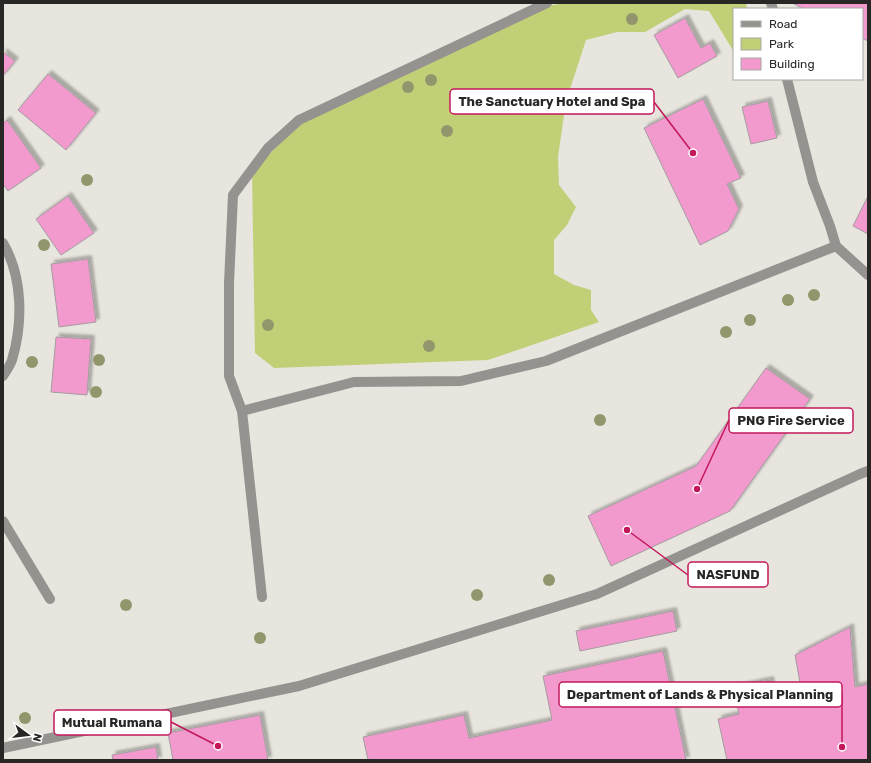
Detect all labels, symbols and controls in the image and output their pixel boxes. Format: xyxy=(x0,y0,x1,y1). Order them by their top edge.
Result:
legend xyxy=(733,8,863,80)
text: Road xyxy=(769,17,797,31)
text: Park xyxy=(769,37,795,51)
text: Building xyxy=(769,57,815,71)
callout: The Sanctuary Hotel and Spa xyxy=(450,89,654,114)
text: The Sanctuary Hotel and Spa xyxy=(459,94,645,109)
callout: PNG Fire Service xyxy=(729,408,853,433)
text: PNG Fire Service xyxy=(737,413,845,428)
callout: NASFUND xyxy=(688,562,768,587)
text: NASFUND xyxy=(696,567,760,582)
callout: Department of Lands & Physical Planning xyxy=(559,682,842,707)
text: Department of Lands & Physical Planning xyxy=(567,687,833,702)
callout: Mutual Rumana xyxy=(54,710,171,735)
north arrow xyxy=(8,715,48,755)
text: Mutual Rumana xyxy=(62,715,162,730)
text: N xyxy=(30,732,44,743)

